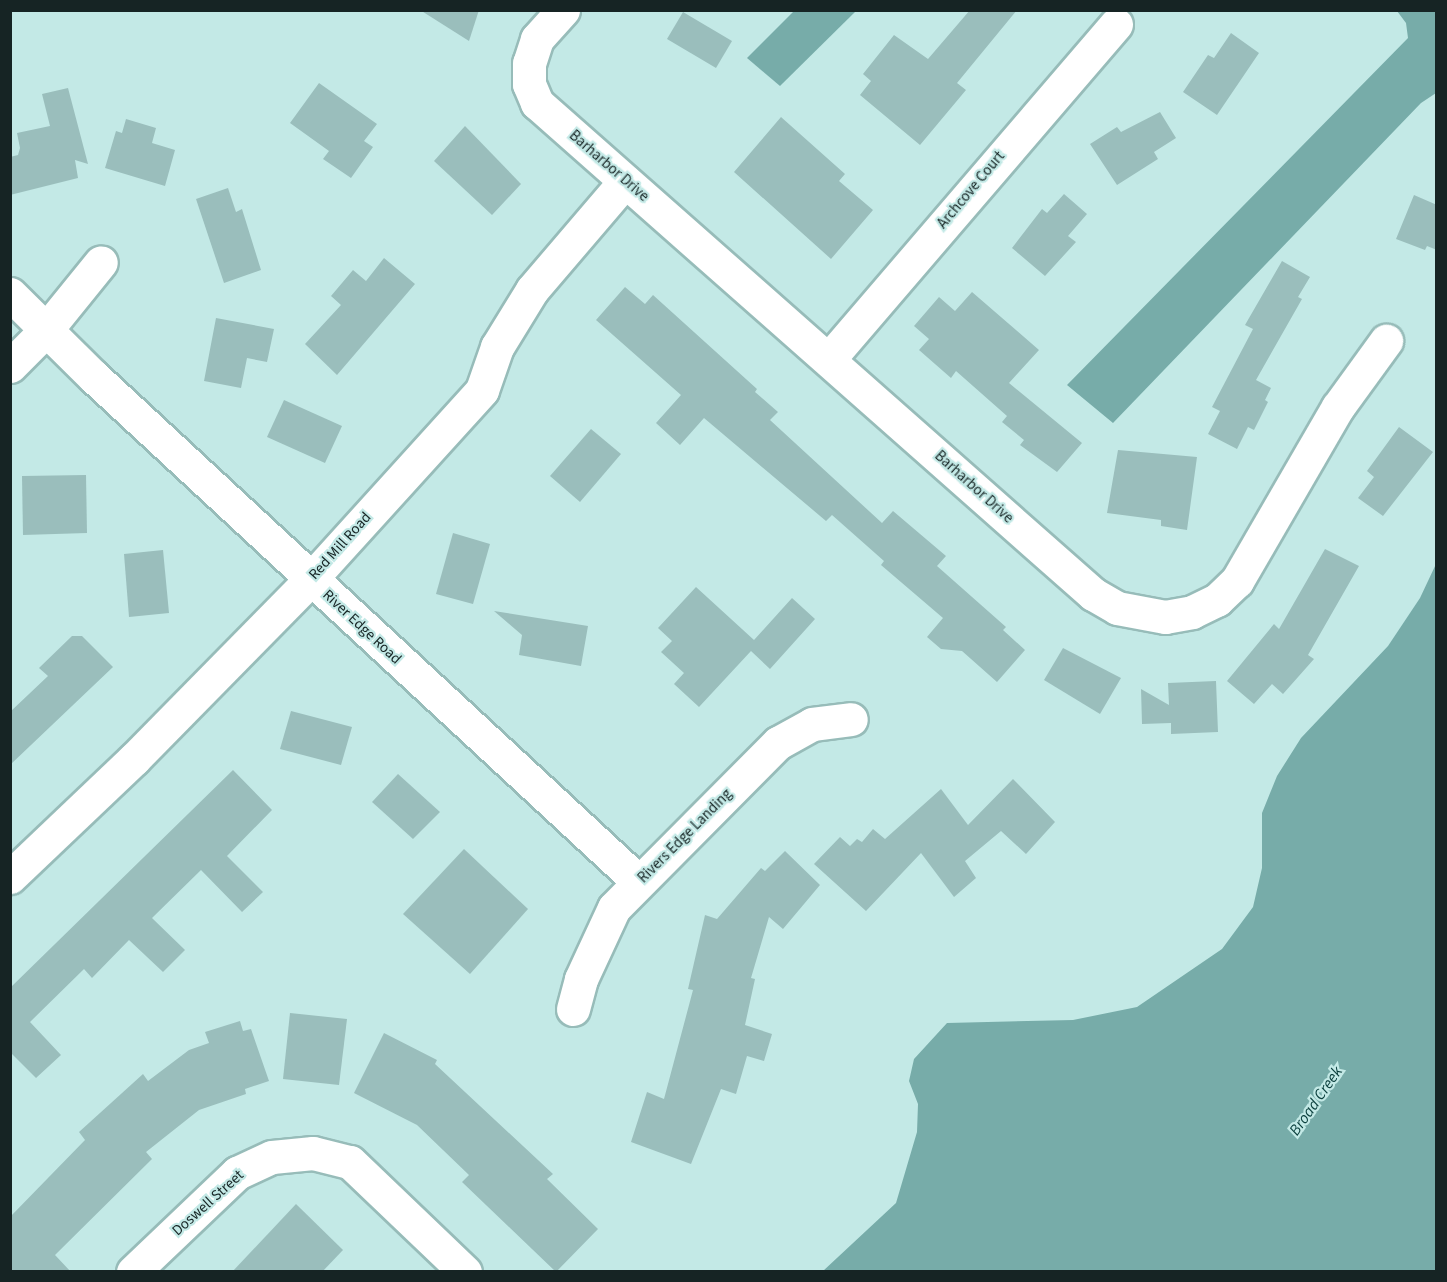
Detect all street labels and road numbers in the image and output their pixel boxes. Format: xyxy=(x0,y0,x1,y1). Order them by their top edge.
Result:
street label: Barharbor Drive xyxy=(565,127,653,205)
street label: Archcove Court xyxy=(933,148,1009,232)
street label: Barharbor Drive xyxy=(931,447,1017,527)
street label: Red Mill Road xyxy=(305,509,375,583)
street label: River Edge Road xyxy=(319,586,405,668)
street label: Rivers Edge Landing xyxy=(634,785,736,887)
street label: Doswell Street xyxy=(169,1166,247,1240)

